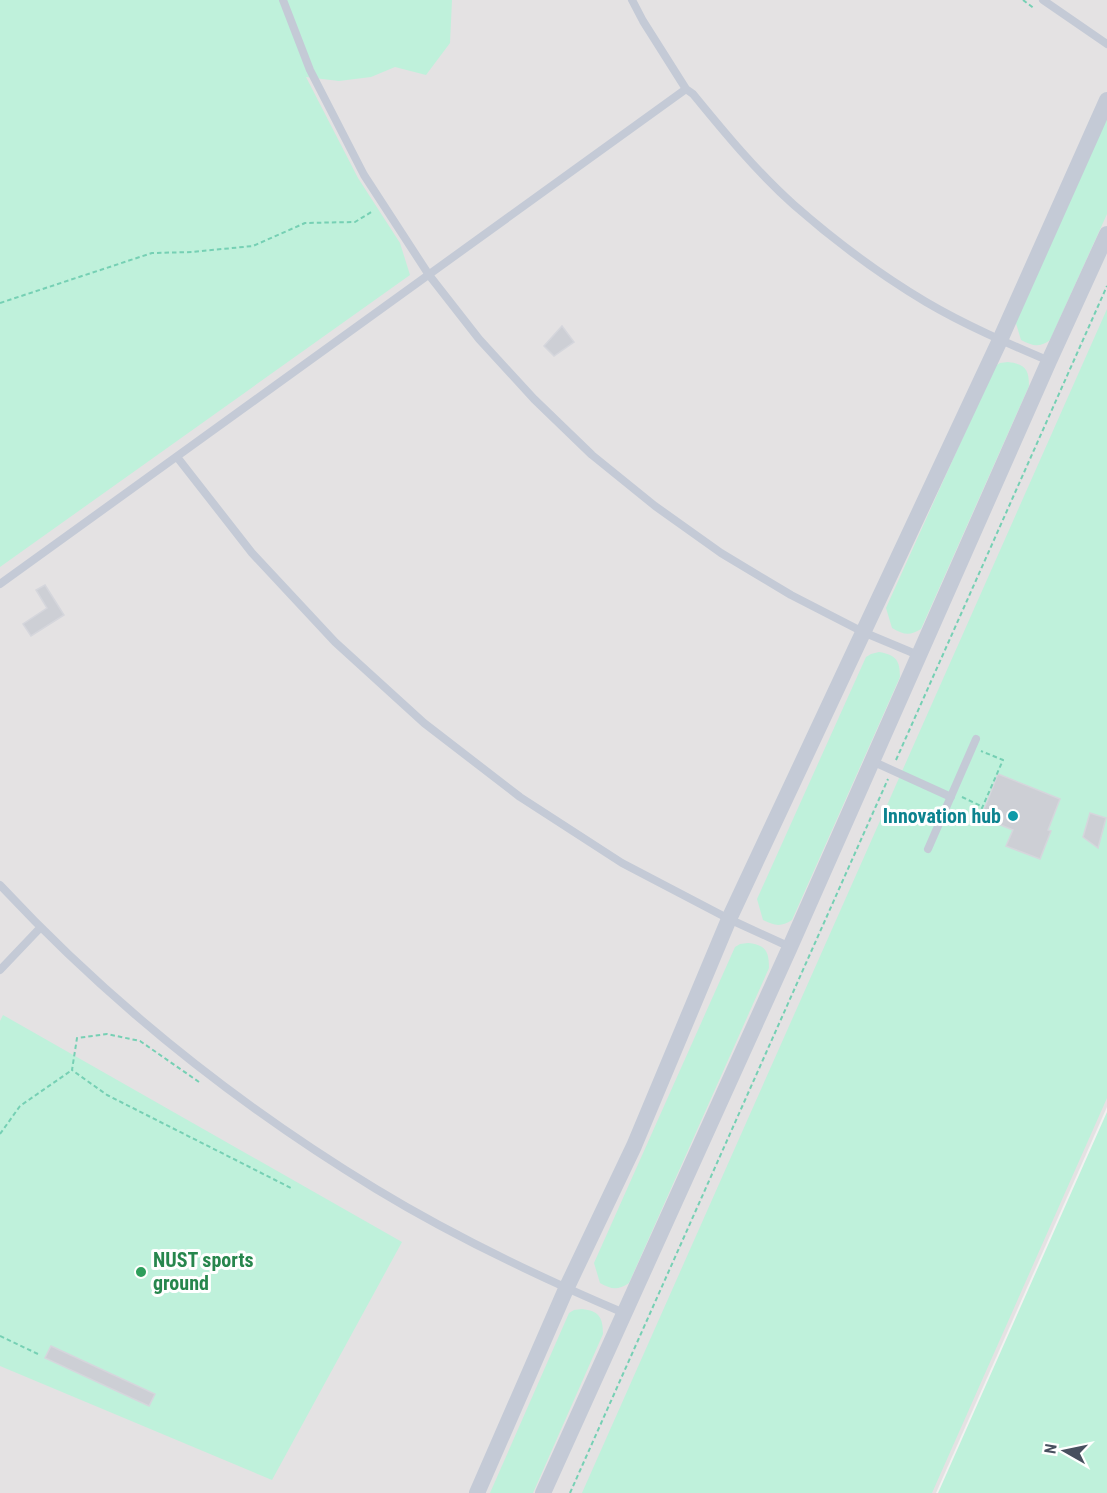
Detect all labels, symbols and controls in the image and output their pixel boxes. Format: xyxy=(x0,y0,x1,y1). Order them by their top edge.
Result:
place label: Innovation hub xyxy=(883,804,1001,828)
marker: Innovation hub xyxy=(1006,809,1020,823)
place label: NUST sports ground xyxy=(153,1248,254,1295)
marker: NUST sports ground xyxy=(134,1265,148,1279)
north arrow xyxy=(1035,1421,1095,1481)
text: N xyxy=(1041,1442,1061,1455)

